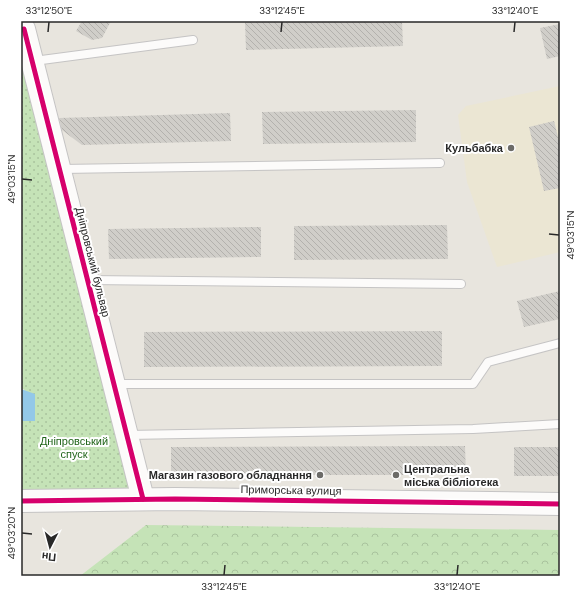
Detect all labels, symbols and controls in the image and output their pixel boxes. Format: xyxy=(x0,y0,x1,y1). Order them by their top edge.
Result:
text: 33°12'50"E xyxy=(26,4,73,17)
text: 33°12'45"E xyxy=(259,4,305,17)
text: 33°12'40"E xyxy=(492,4,539,17)
place label: Кульбабка xyxy=(445,141,504,155)
marker: Кульбабка xyxy=(506,143,516,153)
text: 49°03'15"N xyxy=(5,154,18,204)
street label: Дніпровський бульвар xyxy=(73,206,113,318)
text: 49°03'15"N xyxy=(564,210,577,260)
park label: Дніпровський спуск xyxy=(40,434,108,461)
place label: Центральна міська бібліотека xyxy=(404,462,499,489)
place label: Магазин газового обладнання xyxy=(149,468,312,482)
marker: Магазин газового обладнання xyxy=(315,470,325,480)
marker: Центральна міська бібліотека xyxy=(391,470,401,480)
street label: Приморська вулиця xyxy=(240,482,342,498)
text: 49°03'20"N xyxy=(5,507,18,559)
north arrow xyxy=(30,527,70,567)
text: Пн xyxy=(41,549,57,565)
text: 33°12'45"E xyxy=(201,580,247,593)
text: 33°12'40"E xyxy=(434,580,481,593)

